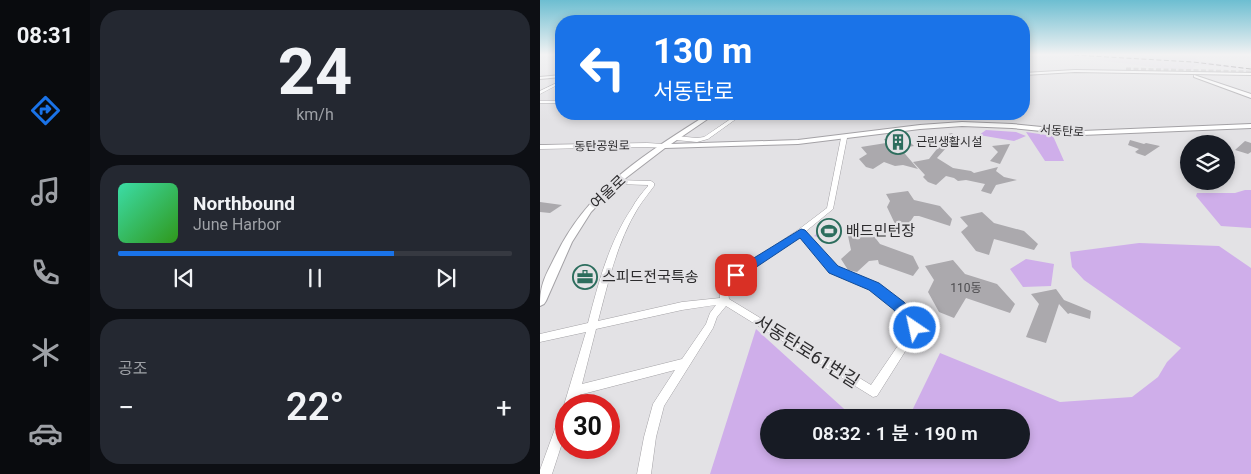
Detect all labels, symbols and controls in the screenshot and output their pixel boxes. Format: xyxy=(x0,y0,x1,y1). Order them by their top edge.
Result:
text: 08:31 xyxy=(17,23,73,48)
text: 130 m xyxy=(653,31,752,72)
text: 24 xyxy=(278,34,352,110)
icon: left xyxy=(570,35,635,100)
text: 서동탄로 xyxy=(653,79,734,104)
icon: directions xyxy=(28,93,63,128)
text: km/h xyxy=(296,105,334,124)
street label: 서동탄로 xyxy=(1039,122,1085,140)
building icon: 근린생활시설 xyxy=(885,129,911,155)
place label: 근린생활시설 xyxy=(916,135,982,149)
map controls xyxy=(1180,135,1235,190)
button: layers xyxy=(1180,135,1235,190)
street label: 동탄공원로 xyxy=(574,139,630,153)
street label: 여울로 xyxy=(587,171,629,213)
icon: music xyxy=(28,174,63,209)
text: Northbound xyxy=(193,192,295,215)
text: June Harbor xyxy=(193,215,281,234)
sports icon: 배드민턴장 xyxy=(816,218,842,244)
place label: 배드민턴장 xyxy=(846,222,915,240)
pin xyxy=(715,254,757,296)
icon: phone xyxy=(28,255,63,290)
icon: arrive xyxy=(722,261,750,289)
icon: previous xyxy=(170,264,198,292)
icon: pause xyxy=(301,264,329,292)
icon: next xyxy=(432,264,460,292)
office icon: 스피드전국특송 xyxy=(572,264,598,290)
place label: 스피드전국특송 xyxy=(602,268,699,286)
house number: 110동 xyxy=(950,281,982,295)
position arrow xyxy=(888,301,940,353)
street label: 서동탄로61번길 xyxy=(751,310,863,392)
icon: climate xyxy=(28,335,63,370)
text: 공조 xyxy=(118,359,147,378)
text: 22° xyxy=(286,385,344,429)
text: − xyxy=(118,391,134,424)
text: + xyxy=(496,391,512,424)
speed limit sign: 30 xyxy=(555,394,620,459)
icon: car xyxy=(28,416,63,451)
text: 08:32 · 1 분 · 190 m xyxy=(812,422,978,445)

